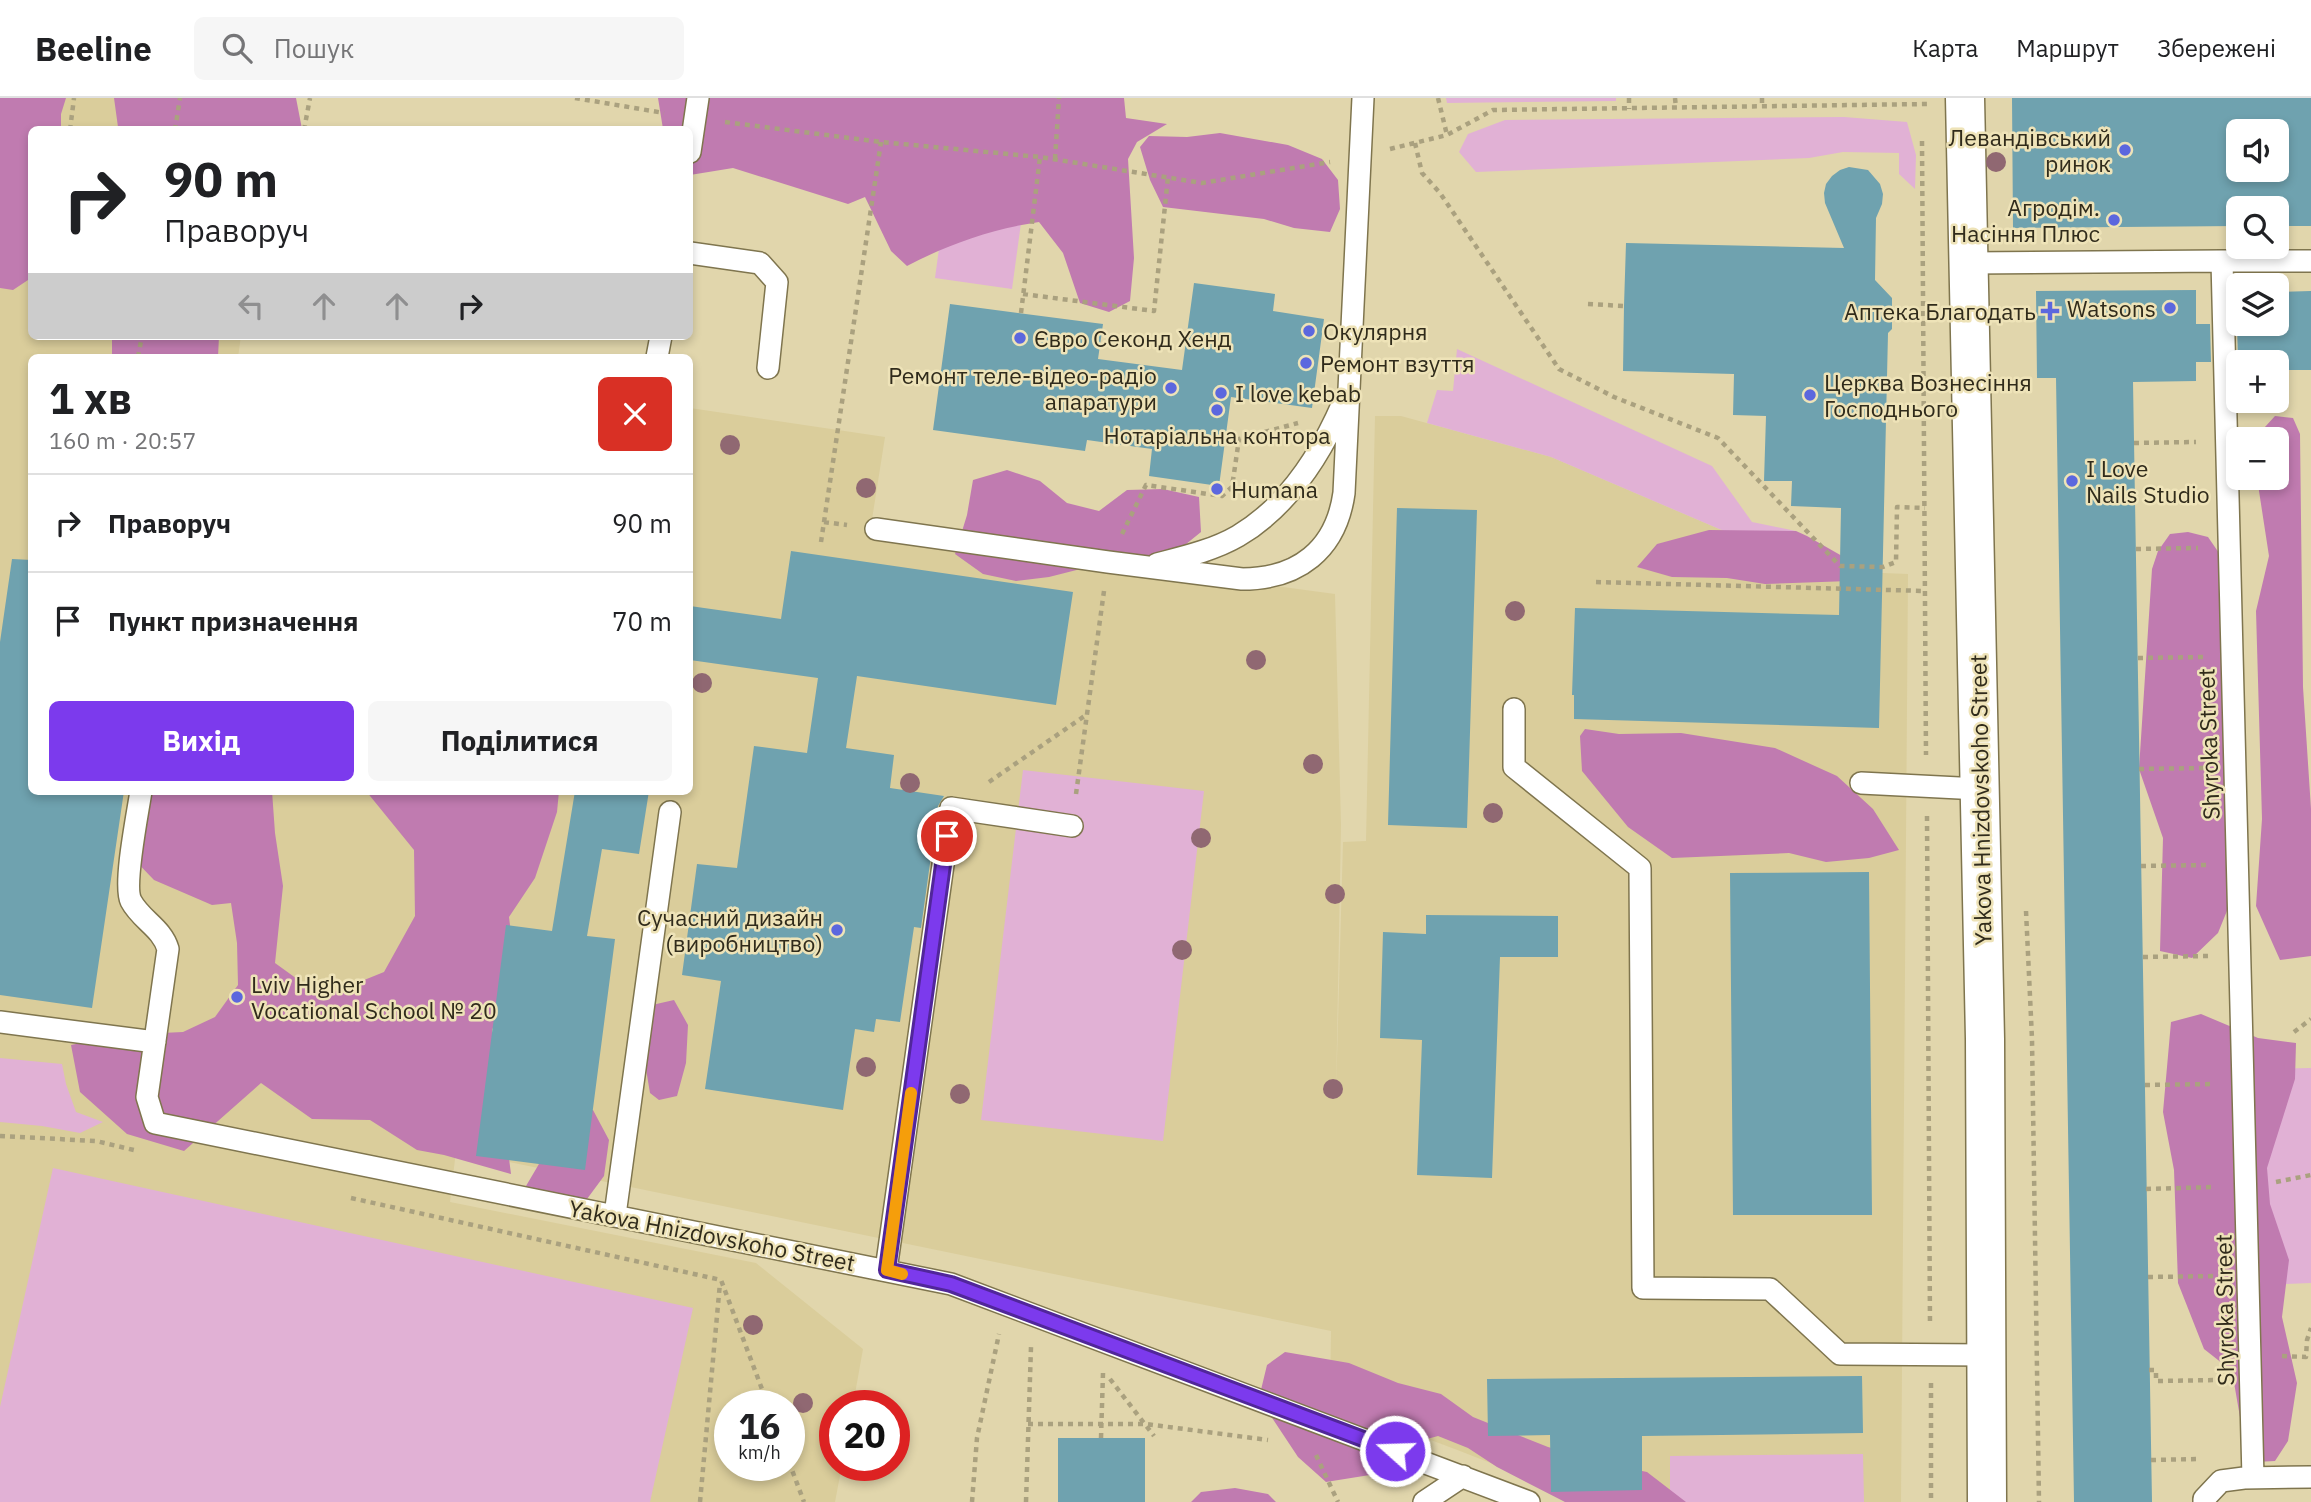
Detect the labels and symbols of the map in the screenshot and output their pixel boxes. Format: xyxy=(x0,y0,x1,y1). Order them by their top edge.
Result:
place label: Левандівський ринок xyxy=(1949,122,2111,178)
marker: Левандівський ринок xyxy=(2117,142,2133,158)
place label: Агродім. Насіння Плюс xyxy=(1951,192,2100,248)
marker: Агродім. Насіння Плюс xyxy=(2106,212,2122,228)
place label: Watsons xyxy=(2067,293,2156,323)
place label: Аптека Благодать xyxy=(1844,296,2036,326)
marker: Watsons xyxy=(2162,300,2178,316)
marker: Аптека Благодать xyxy=(2042,303,2058,319)
place label: Окулярня xyxy=(1323,316,1428,346)
place label: Євро Секонд Хенд xyxy=(1034,323,1232,353)
marker: Окулярня xyxy=(1301,323,1317,339)
marker: Євро Секонд Хенд xyxy=(1012,330,1028,346)
place label: Ремонт взуття xyxy=(1320,348,1475,378)
marker: Ремонт взуття xyxy=(1298,355,1314,371)
place label: Ремонт теле-відео-радіо апаратури xyxy=(888,360,1157,416)
place label: Церква Вознесіння Господнього xyxy=(1824,367,2032,423)
place label: I love kebab xyxy=(1235,378,1361,408)
marker: Ремонт теле-відео-радіо апаратури xyxy=(1163,380,1179,396)
marker: I love kebab xyxy=(1213,385,1229,401)
marker: Церква Вознесіння Господнього xyxy=(1802,387,1818,403)
marker: Нотаріальна контора xyxy=(1209,402,1225,418)
place label: Нотаріальна контора xyxy=(1103,420,1331,450)
place label: I Love Nails Studio xyxy=(2086,453,2210,509)
marker: I Love Nails Studio xyxy=(2064,473,2080,489)
place label: Humana xyxy=(1231,474,1318,504)
marker: Humana xyxy=(1209,481,1225,497)
street label: Yakova Hnizdovskoho Street xyxy=(1962,654,1998,946)
street label: Shyroka Street xyxy=(2190,668,2226,820)
pin xyxy=(917,806,977,866)
place label: Сучасний дизайн (виробництво) xyxy=(637,902,823,958)
marker: Сучасний дизайн (виробництво) xyxy=(829,922,845,938)
place label: Lviv Higher Vocational School № 20 xyxy=(251,969,497,1025)
marker: Lviv Higher Vocational School № 20 xyxy=(229,989,245,1005)
street label: Yakova Hnizdovskoho Street xyxy=(566,1192,858,1278)
street label: Shyroka Street xyxy=(2208,1234,2240,1386)
speed limit sign: 20 xyxy=(819,1390,910,1481)
position arrow xyxy=(1358,1414,1432,1488)

